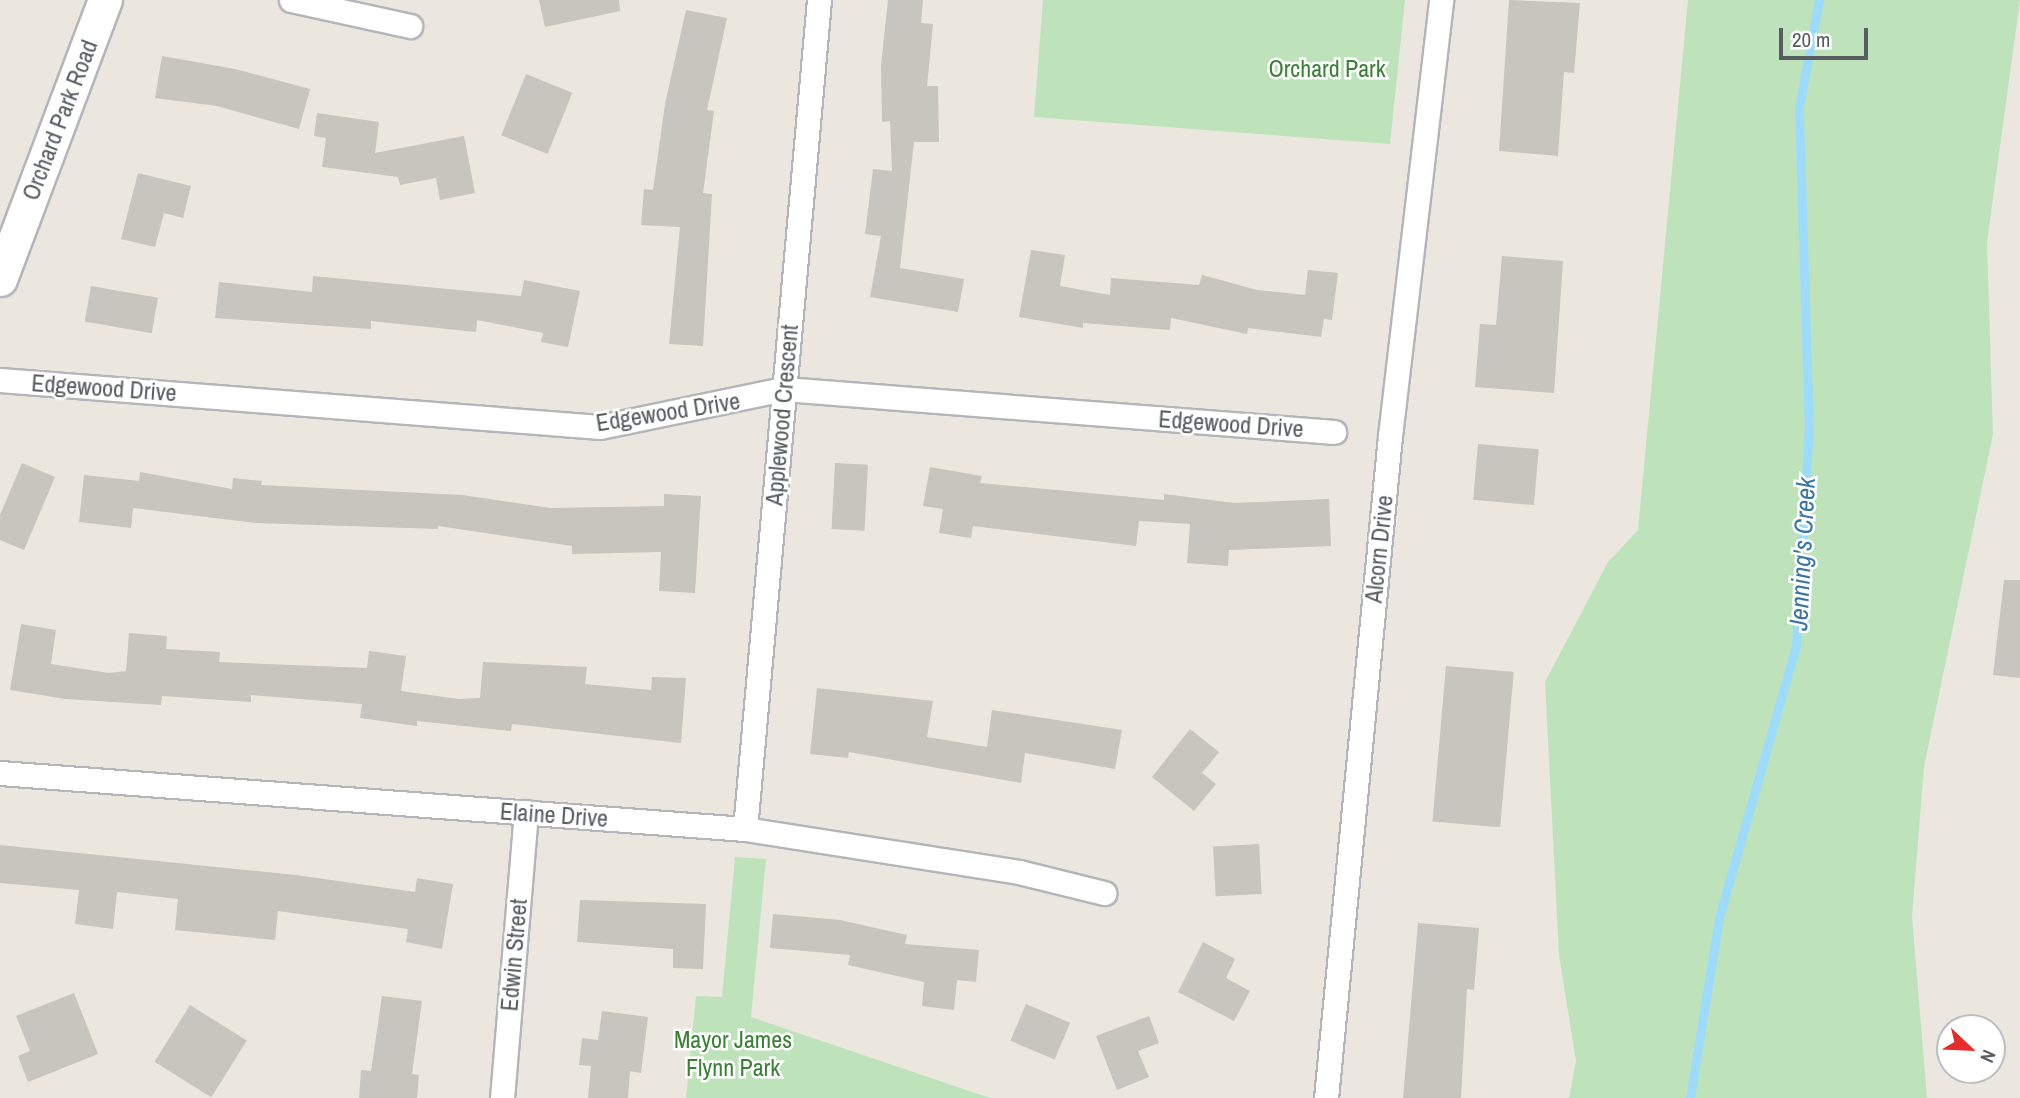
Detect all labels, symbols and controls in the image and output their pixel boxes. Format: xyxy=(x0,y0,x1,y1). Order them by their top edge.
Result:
scale bar xyxy=(1782,14,1871,58)
text: 20 m xyxy=(1792,25,1830,54)
street label: Orchard Park Road xyxy=(16,36,104,204)
park label: Orchard Park xyxy=(1268,55,1386,83)
street label: Applewood Crescent xyxy=(760,323,804,507)
street label: Edgewood Drive xyxy=(30,369,178,407)
street label: Edgewood Drive xyxy=(594,386,742,438)
street label: Edgewood Drive xyxy=(1157,405,1305,443)
water label: Jenning's Creek xyxy=(1782,477,1822,631)
street label: Alcorn Drive xyxy=(1359,494,1399,604)
street label: Elaine Drive xyxy=(499,797,609,833)
street label: Edwin Street xyxy=(495,898,533,1012)
north arrow xyxy=(1936,1014,2006,1084)
park label: Mayor James Flynn Park xyxy=(674,1026,792,1082)
text: N xyxy=(1974,1046,2003,1067)

